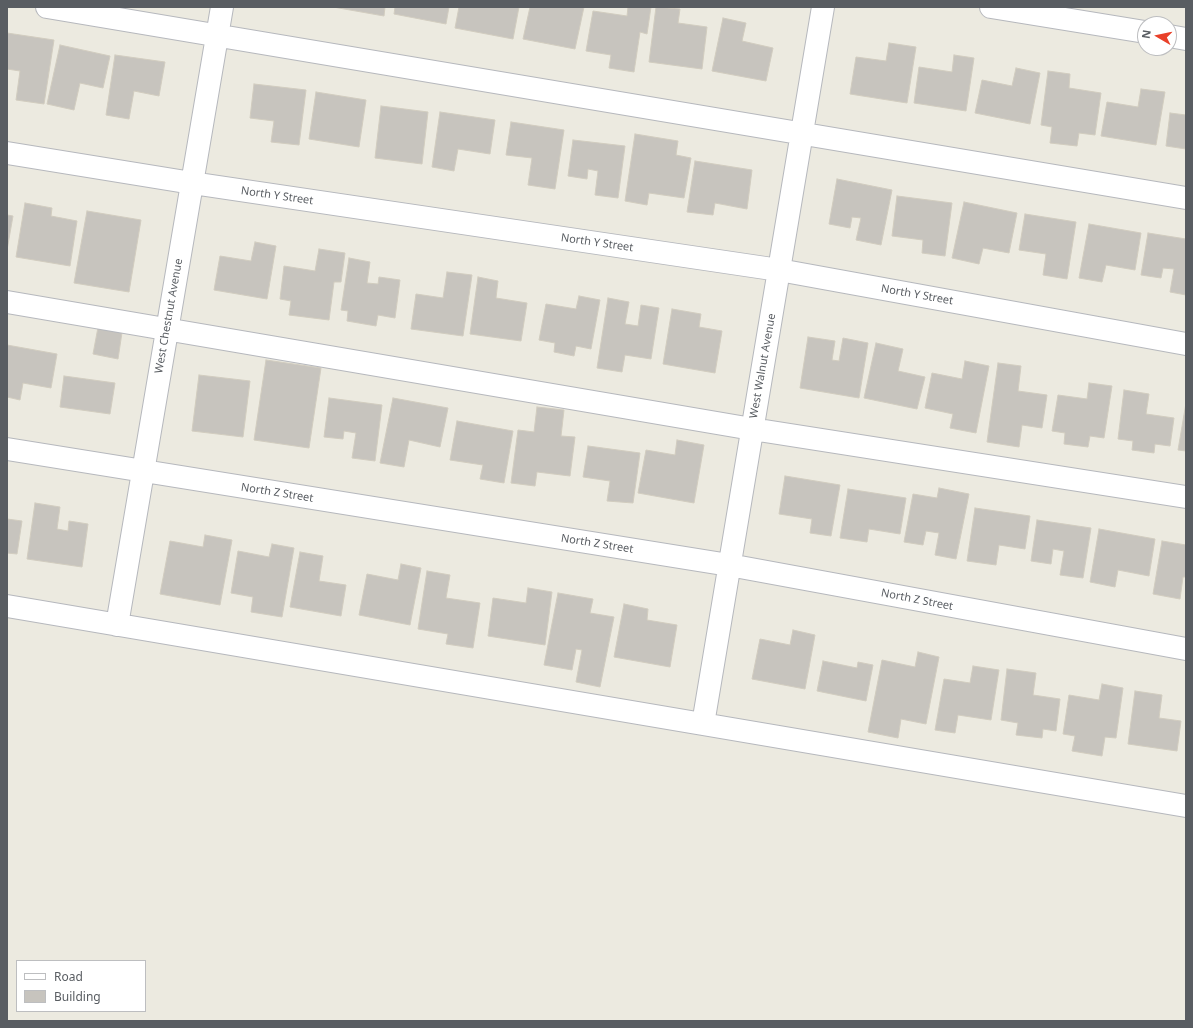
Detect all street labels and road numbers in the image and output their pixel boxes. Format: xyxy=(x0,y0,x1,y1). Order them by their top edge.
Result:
street label: North Y Street xyxy=(240,184,314,208)
street label: North Y Street xyxy=(560,231,634,255)
street label: West Chestnut Avenue xyxy=(152,257,186,375)
street label: North Y Street xyxy=(880,282,954,308)
street label: West Walnut Avenue xyxy=(747,312,779,420)
street label: North Z Street xyxy=(240,481,314,505)
street label: North Z Street xyxy=(560,532,634,556)
street label: North Z Street xyxy=(880,587,954,613)

